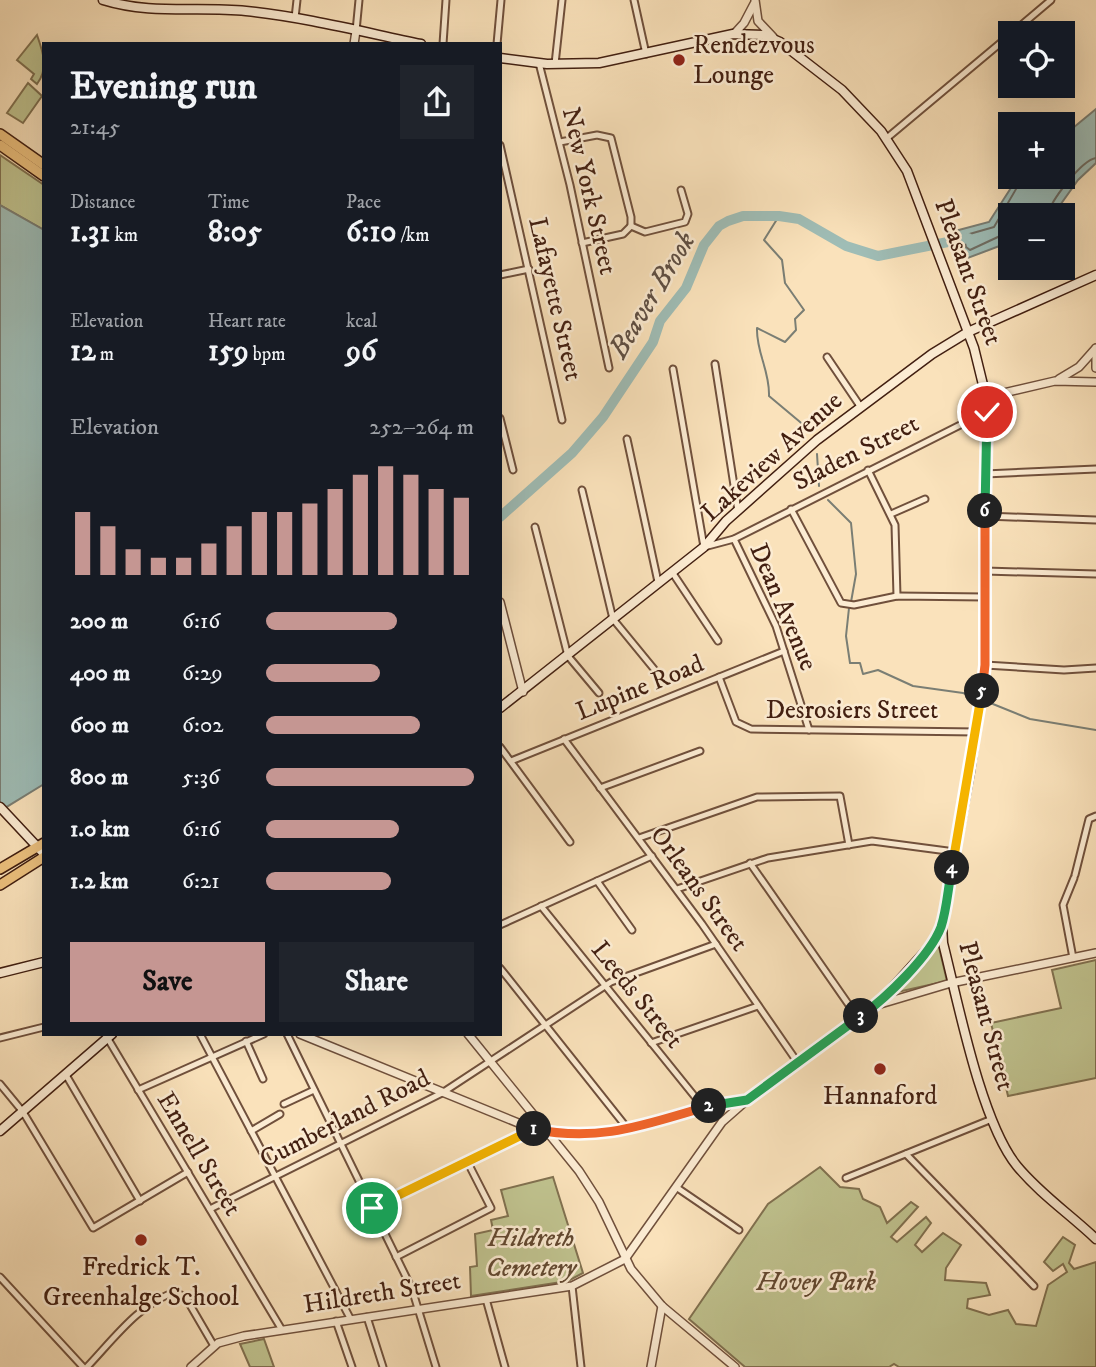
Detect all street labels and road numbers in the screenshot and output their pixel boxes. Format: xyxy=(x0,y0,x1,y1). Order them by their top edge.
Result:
street label: New York Street xyxy=(554,104,624,278)
street label: Pleasant Street xyxy=(926,194,1010,350)
street label: Lafayette Street xyxy=(520,214,590,384)
street label: Lakeview Avenue xyxy=(694,385,850,529)
street label: Sladen Street xyxy=(788,407,924,499)
street label: Dean Avenue xyxy=(741,538,825,676)
street label: Lupine Road xyxy=(571,647,709,729)
street label: Desrosiers Street xyxy=(766,694,938,727)
street label: Orleans Street xyxy=(642,820,756,958)
street label: Leeds Street xyxy=(584,934,690,1056)
street label: Pleasant Street xyxy=(950,938,1022,1094)
street label: Cumberland Road xyxy=(254,1062,436,1176)
street label: Ennell Street xyxy=(149,1086,249,1222)
street label: Hildreth Street xyxy=(301,1264,463,1322)

